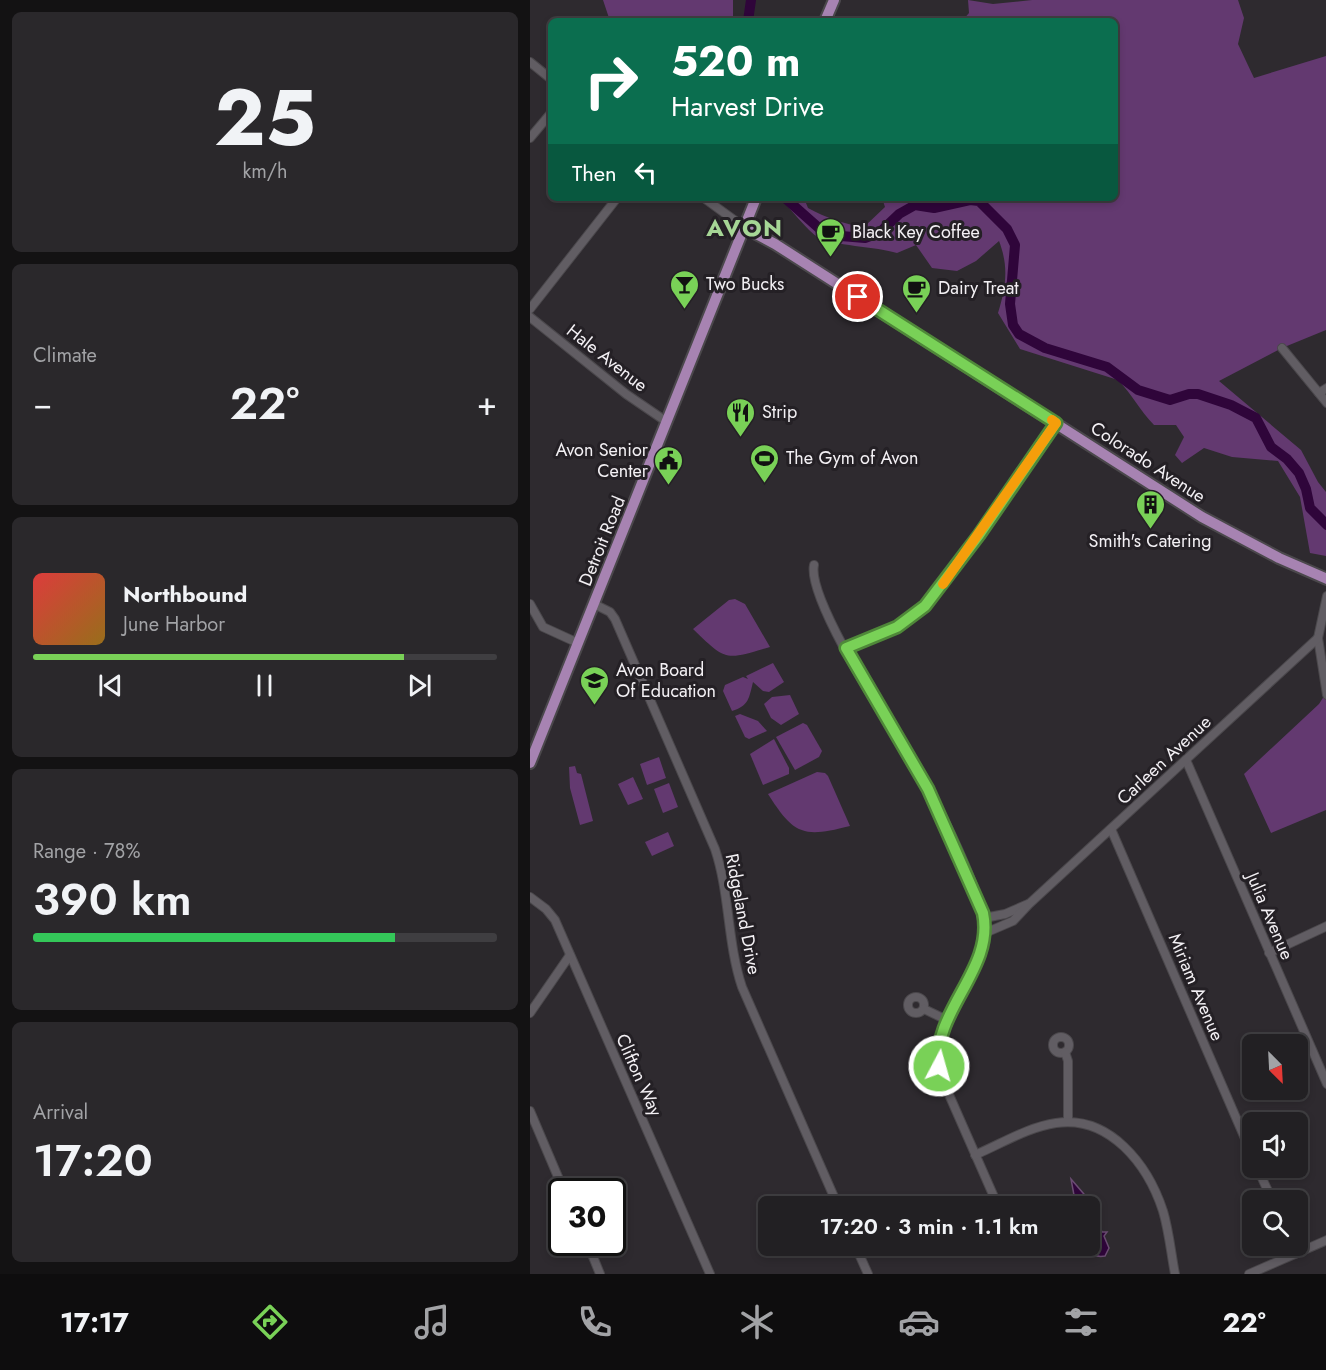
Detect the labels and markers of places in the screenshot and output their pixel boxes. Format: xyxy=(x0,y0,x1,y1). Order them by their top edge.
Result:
cafe icon: Black Key Coffee xyxy=(815,216,847,258)
place label: Black Key Coffee xyxy=(852,219,980,245)
bar icon: Two Bucks xyxy=(669,268,701,310)
place label: Two Bucks xyxy=(706,271,784,297)
pin xyxy=(832,271,883,322)
cafe icon: Dairy Treat xyxy=(901,272,933,314)
place label: Dairy Treat xyxy=(938,275,1019,301)
restaurant icon: Strip xyxy=(725,396,757,438)
place label: Strip xyxy=(762,399,797,425)
place label: Avon Senior Center xyxy=(555,437,649,484)
sports icon: The Gym of Avon xyxy=(749,442,781,484)
public building icon: Avon Senior Center xyxy=(653,444,685,486)
place label: The Gym of Avon xyxy=(786,445,918,471)
building icon: Smith's Catering xyxy=(1134,488,1166,530)
place label: Smith's Catering xyxy=(1089,528,1211,554)
place label: Avon Board Of Education xyxy=(616,657,716,704)
school or university icon: Avon Board Of Education xyxy=(579,664,611,706)

